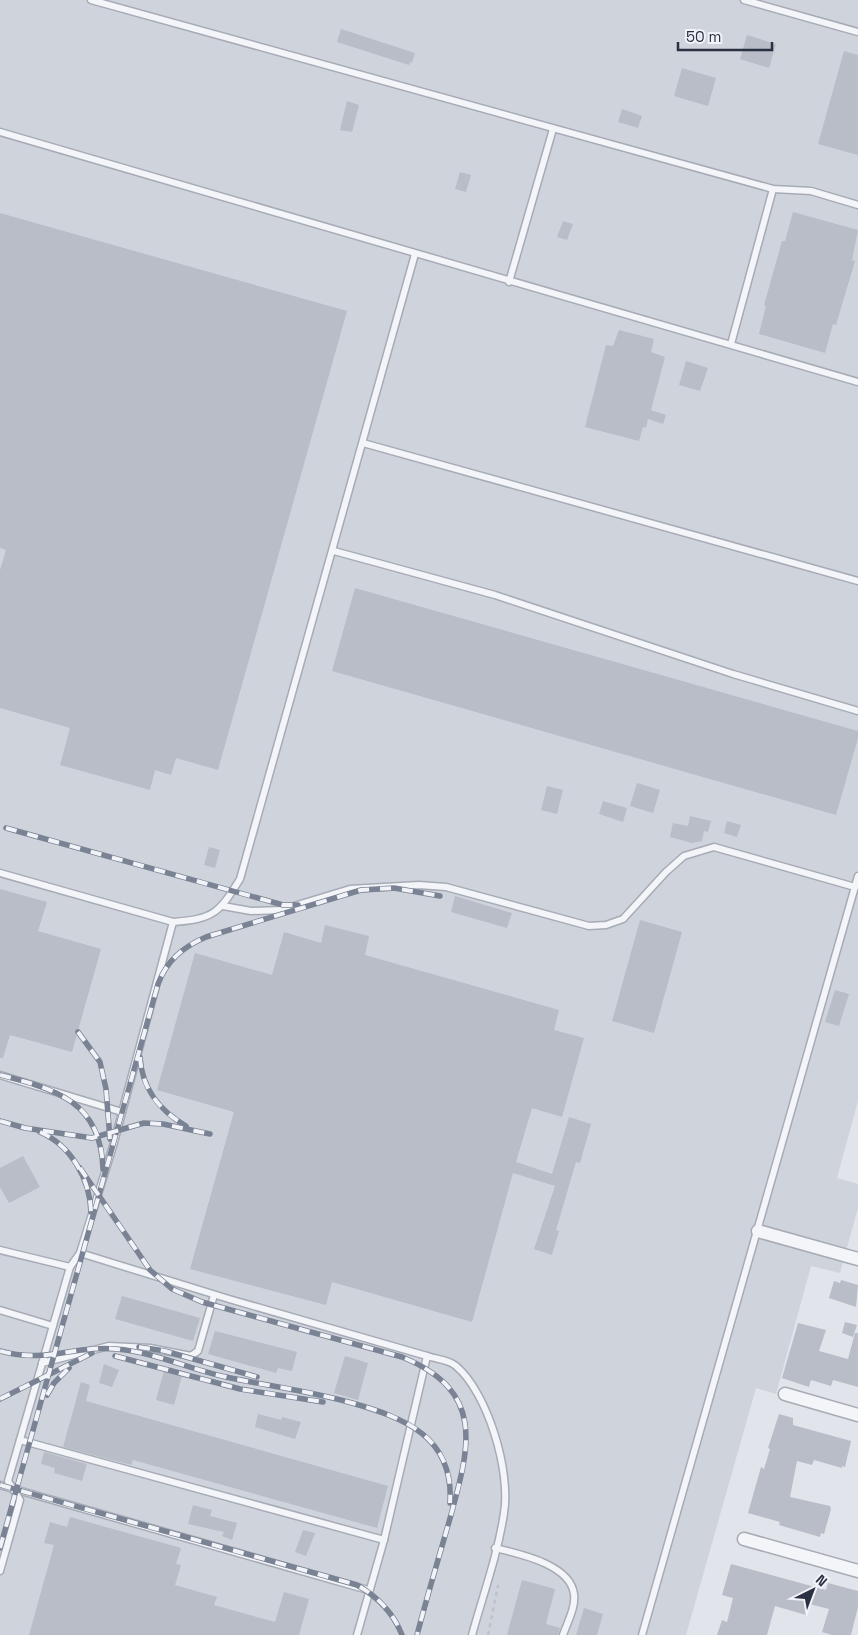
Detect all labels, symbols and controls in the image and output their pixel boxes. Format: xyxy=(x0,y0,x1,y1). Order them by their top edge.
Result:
scale bar xyxy=(678,20,772,52)
text: 50 m xyxy=(686,27,721,46)
north arrow xyxy=(788,1565,838,1615)
text: N xyxy=(812,1571,831,1590)

